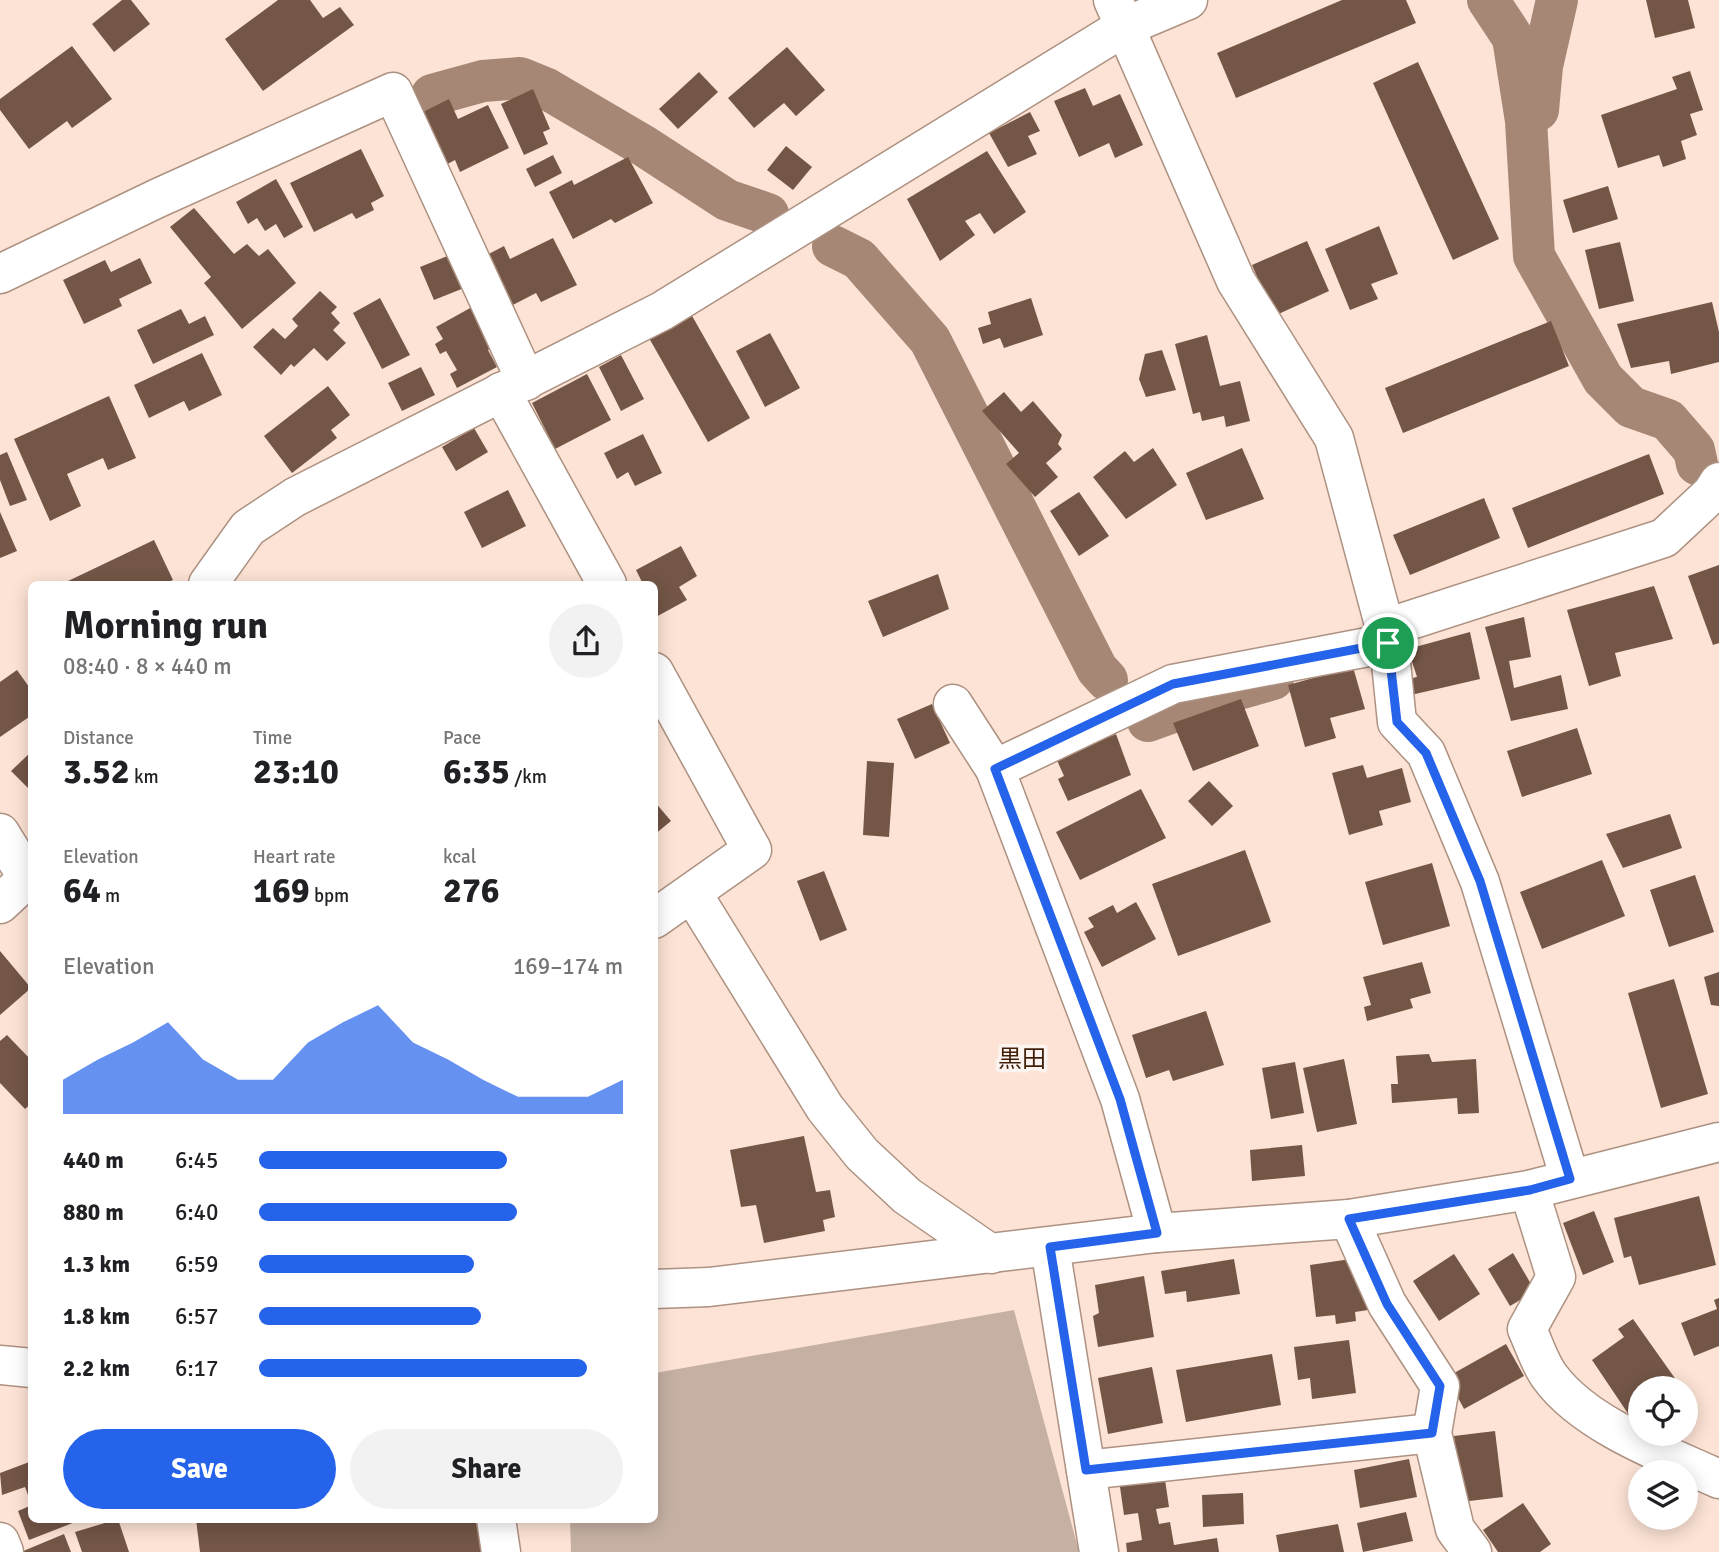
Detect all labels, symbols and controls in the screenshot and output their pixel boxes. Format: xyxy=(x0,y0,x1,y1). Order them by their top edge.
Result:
text: Morning run xyxy=(63,602,268,649)
button: share xyxy=(549,604,623,678)
pin xyxy=(1358,613,1418,673)
icon: arrive xyxy=(1369,624,1407,662)
text: 08:40 · 8 × 440 m xyxy=(63,652,232,681)
text: Distance xyxy=(63,726,134,750)
text: Time xyxy=(253,726,292,750)
text: Pace xyxy=(443,726,481,750)
text: 3.52 xyxy=(63,750,130,793)
text: 23:10 xyxy=(253,750,339,793)
text: 6:35 xyxy=(443,750,510,793)
text: km xyxy=(130,765,159,789)
text: /km xyxy=(510,765,547,789)
text: Elevation xyxy=(63,845,139,869)
text: Heart rate xyxy=(253,845,335,869)
text: kcal xyxy=(443,845,476,869)
text: 64 xyxy=(63,869,101,912)
text: 169 xyxy=(253,869,310,912)
text: 276 xyxy=(443,869,500,912)
text: m xyxy=(101,884,120,908)
text: bpm xyxy=(310,884,349,908)
text: Elevation xyxy=(63,952,155,981)
text: 169–174 m xyxy=(513,952,623,981)
district label: 黒田 xyxy=(998,1044,1046,1074)
text: 440 m xyxy=(63,1146,124,1175)
text: 6:45 xyxy=(175,1146,218,1175)
text: 880 m xyxy=(63,1198,124,1227)
text: 6:40 xyxy=(175,1198,218,1227)
text: 1.3 km xyxy=(63,1250,130,1279)
text: 6:59 xyxy=(175,1250,218,1279)
text: 1.8 km xyxy=(63,1302,130,1331)
text: 6:57 xyxy=(175,1302,218,1331)
text: 2.2 km xyxy=(63,1354,130,1383)
text: 6:17 xyxy=(175,1354,218,1383)
map controls xyxy=(1628,1376,1698,1530)
button: locate xyxy=(1628,1376,1698,1446)
button: Save xyxy=(63,1429,336,1509)
button: Share xyxy=(350,1429,623,1509)
button: layers xyxy=(1628,1460,1698,1530)

